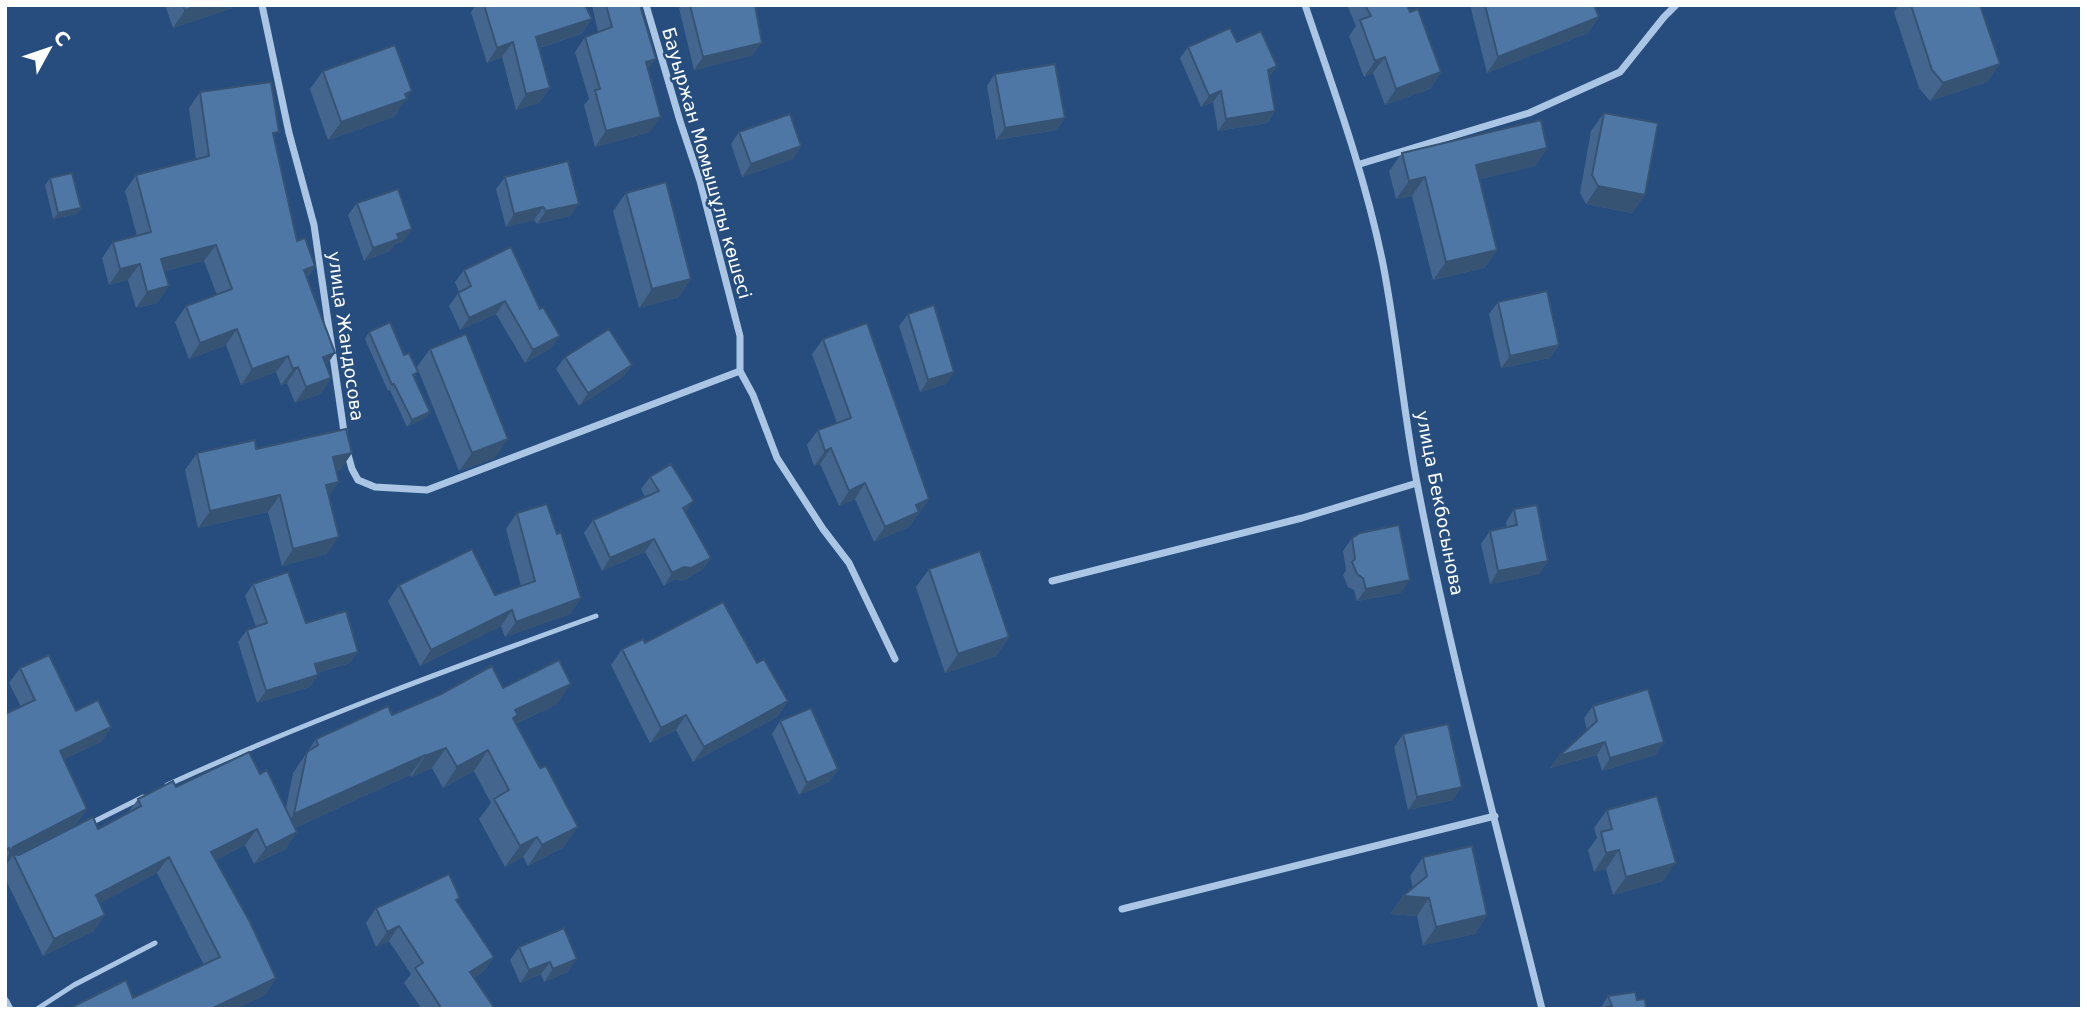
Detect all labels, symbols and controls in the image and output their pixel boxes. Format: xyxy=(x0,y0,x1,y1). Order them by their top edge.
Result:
north arrow xyxy=(14,14,84,84)
street label: Бауыржан Момышұлы көшесі xyxy=(658,25,756,301)
text: С xyxy=(49,26,75,50)
street label: улица Жандосова xyxy=(324,250,368,422)
street label: улица Бекбосынова xyxy=(1412,409,1468,597)

